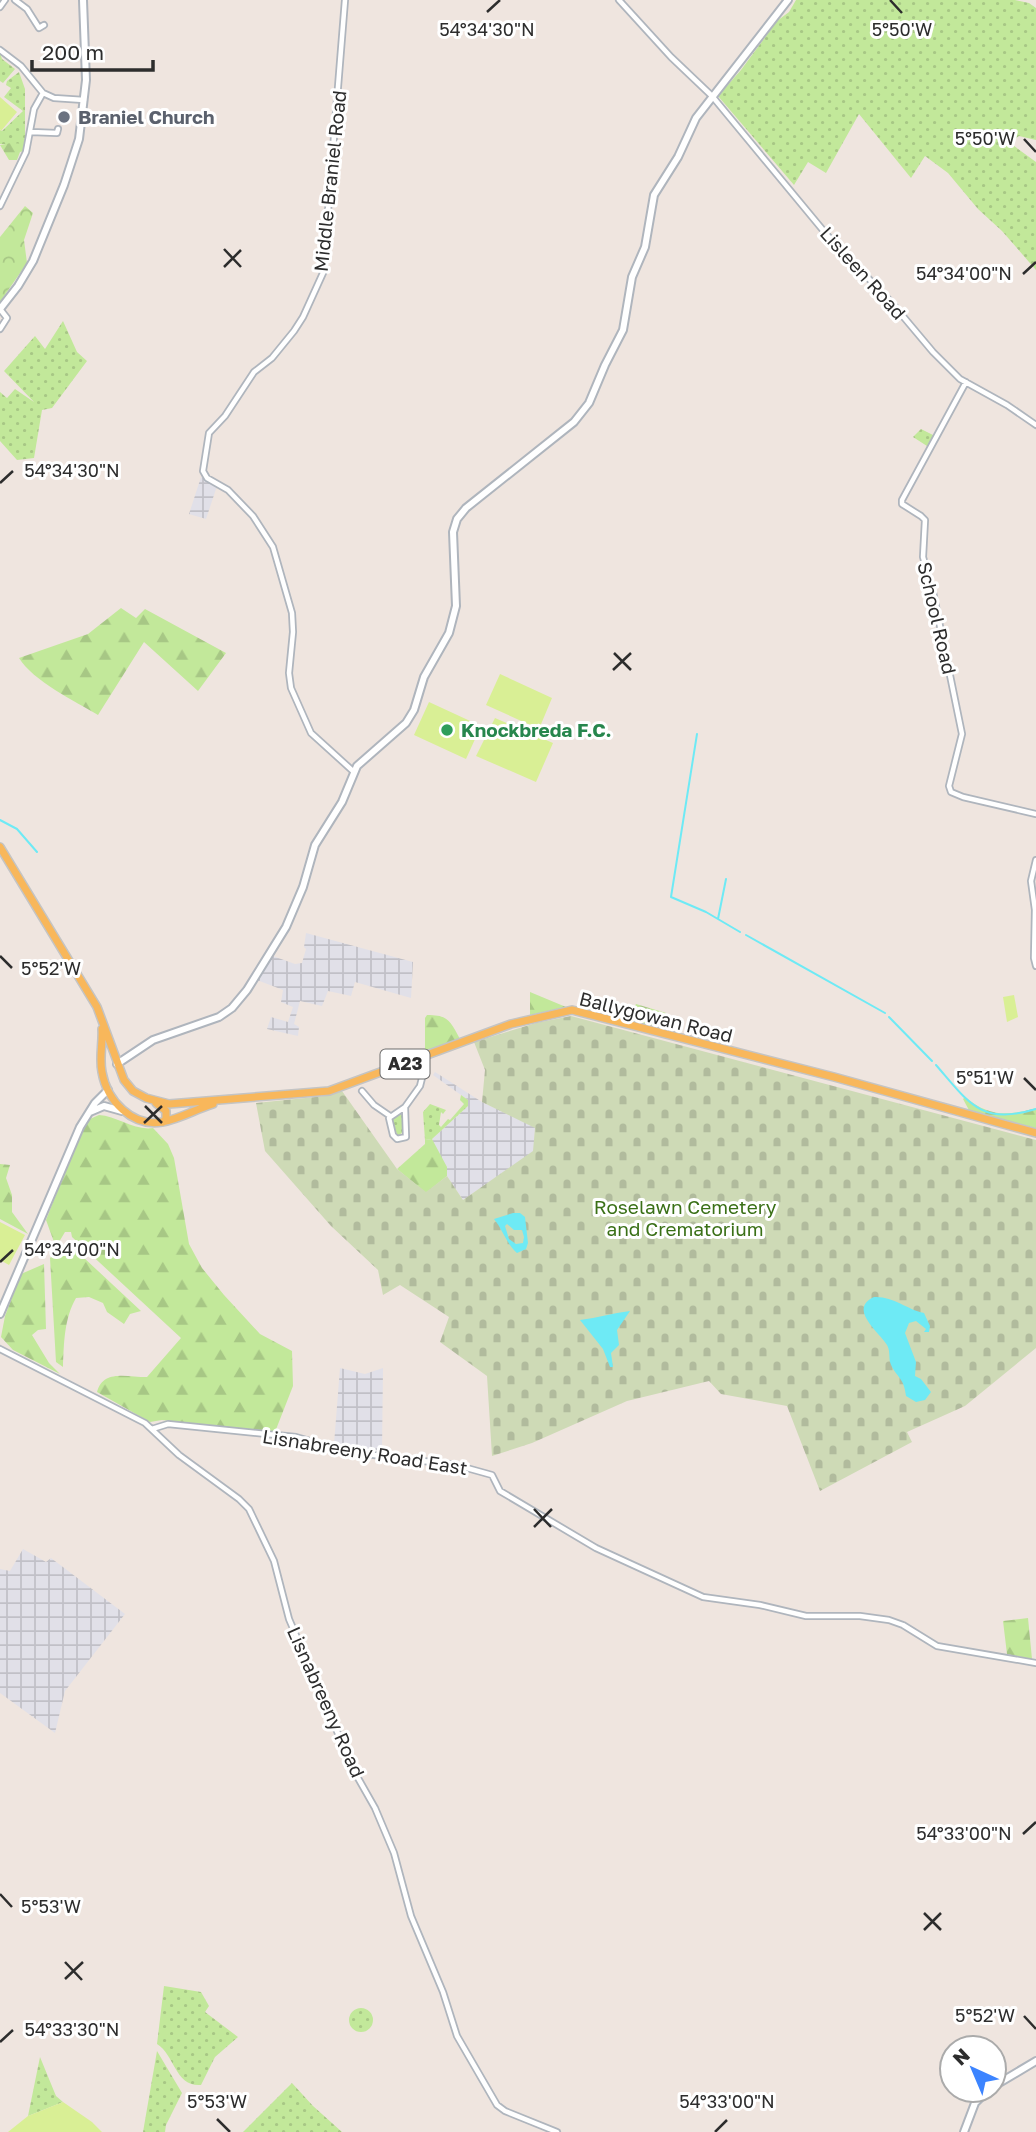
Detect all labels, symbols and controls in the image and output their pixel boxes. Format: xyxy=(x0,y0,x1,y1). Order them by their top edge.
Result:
text: 54°34'30"N xyxy=(439,18,535,40)
text: 5°50'W xyxy=(872,18,932,40)
scale bar xyxy=(32,28,152,72)
text: 200 m xyxy=(42,39,104,65)
street label: Middle Braniel Road xyxy=(309,89,350,273)
place label: Braniel Church xyxy=(78,105,214,128)
marker: Braniel Church xyxy=(56,109,72,125)
text: 5°50'W xyxy=(955,127,1015,149)
street label: Lisleen Road xyxy=(816,222,911,324)
text: 54°34'00"N xyxy=(916,262,1012,284)
text: 54°34'30"N xyxy=(24,459,120,481)
street label: School Road xyxy=(913,560,962,676)
place label: Knockbreda F.C. xyxy=(461,718,611,741)
marker: Knockbreda F.C. xyxy=(439,722,455,738)
text: 5°52'W xyxy=(21,957,81,979)
street label: Ballygowan Road xyxy=(577,986,735,1047)
road number: A23 xyxy=(380,1050,430,1078)
text: 5°51'W xyxy=(956,1066,1014,1088)
park label: Roselawn Cemetery and Crematorium xyxy=(594,1195,777,1240)
text: 54°34'00"N xyxy=(24,1238,120,1260)
street label: Lisnabreeny Road East xyxy=(261,1424,469,1479)
street label: Lisnabreeny Road xyxy=(283,1623,370,1781)
text: 54°33'00"N xyxy=(916,1822,1012,1844)
text: 5°53'W xyxy=(21,1895,81,1917)
text: 5°52'W xyxy=(955,2004,1015,2026)
text: 54°33'30"N xyxy=(25,2018,119,2040)
north arrow xyxy=(938,2034,1008,2104)
text: N xyxy=(948,2043,974,2070)
text: 5°53'W xyxy=(187,2090,247,2112)
text: 54°33'00"N xyxy=(679,2090,775,2112)

